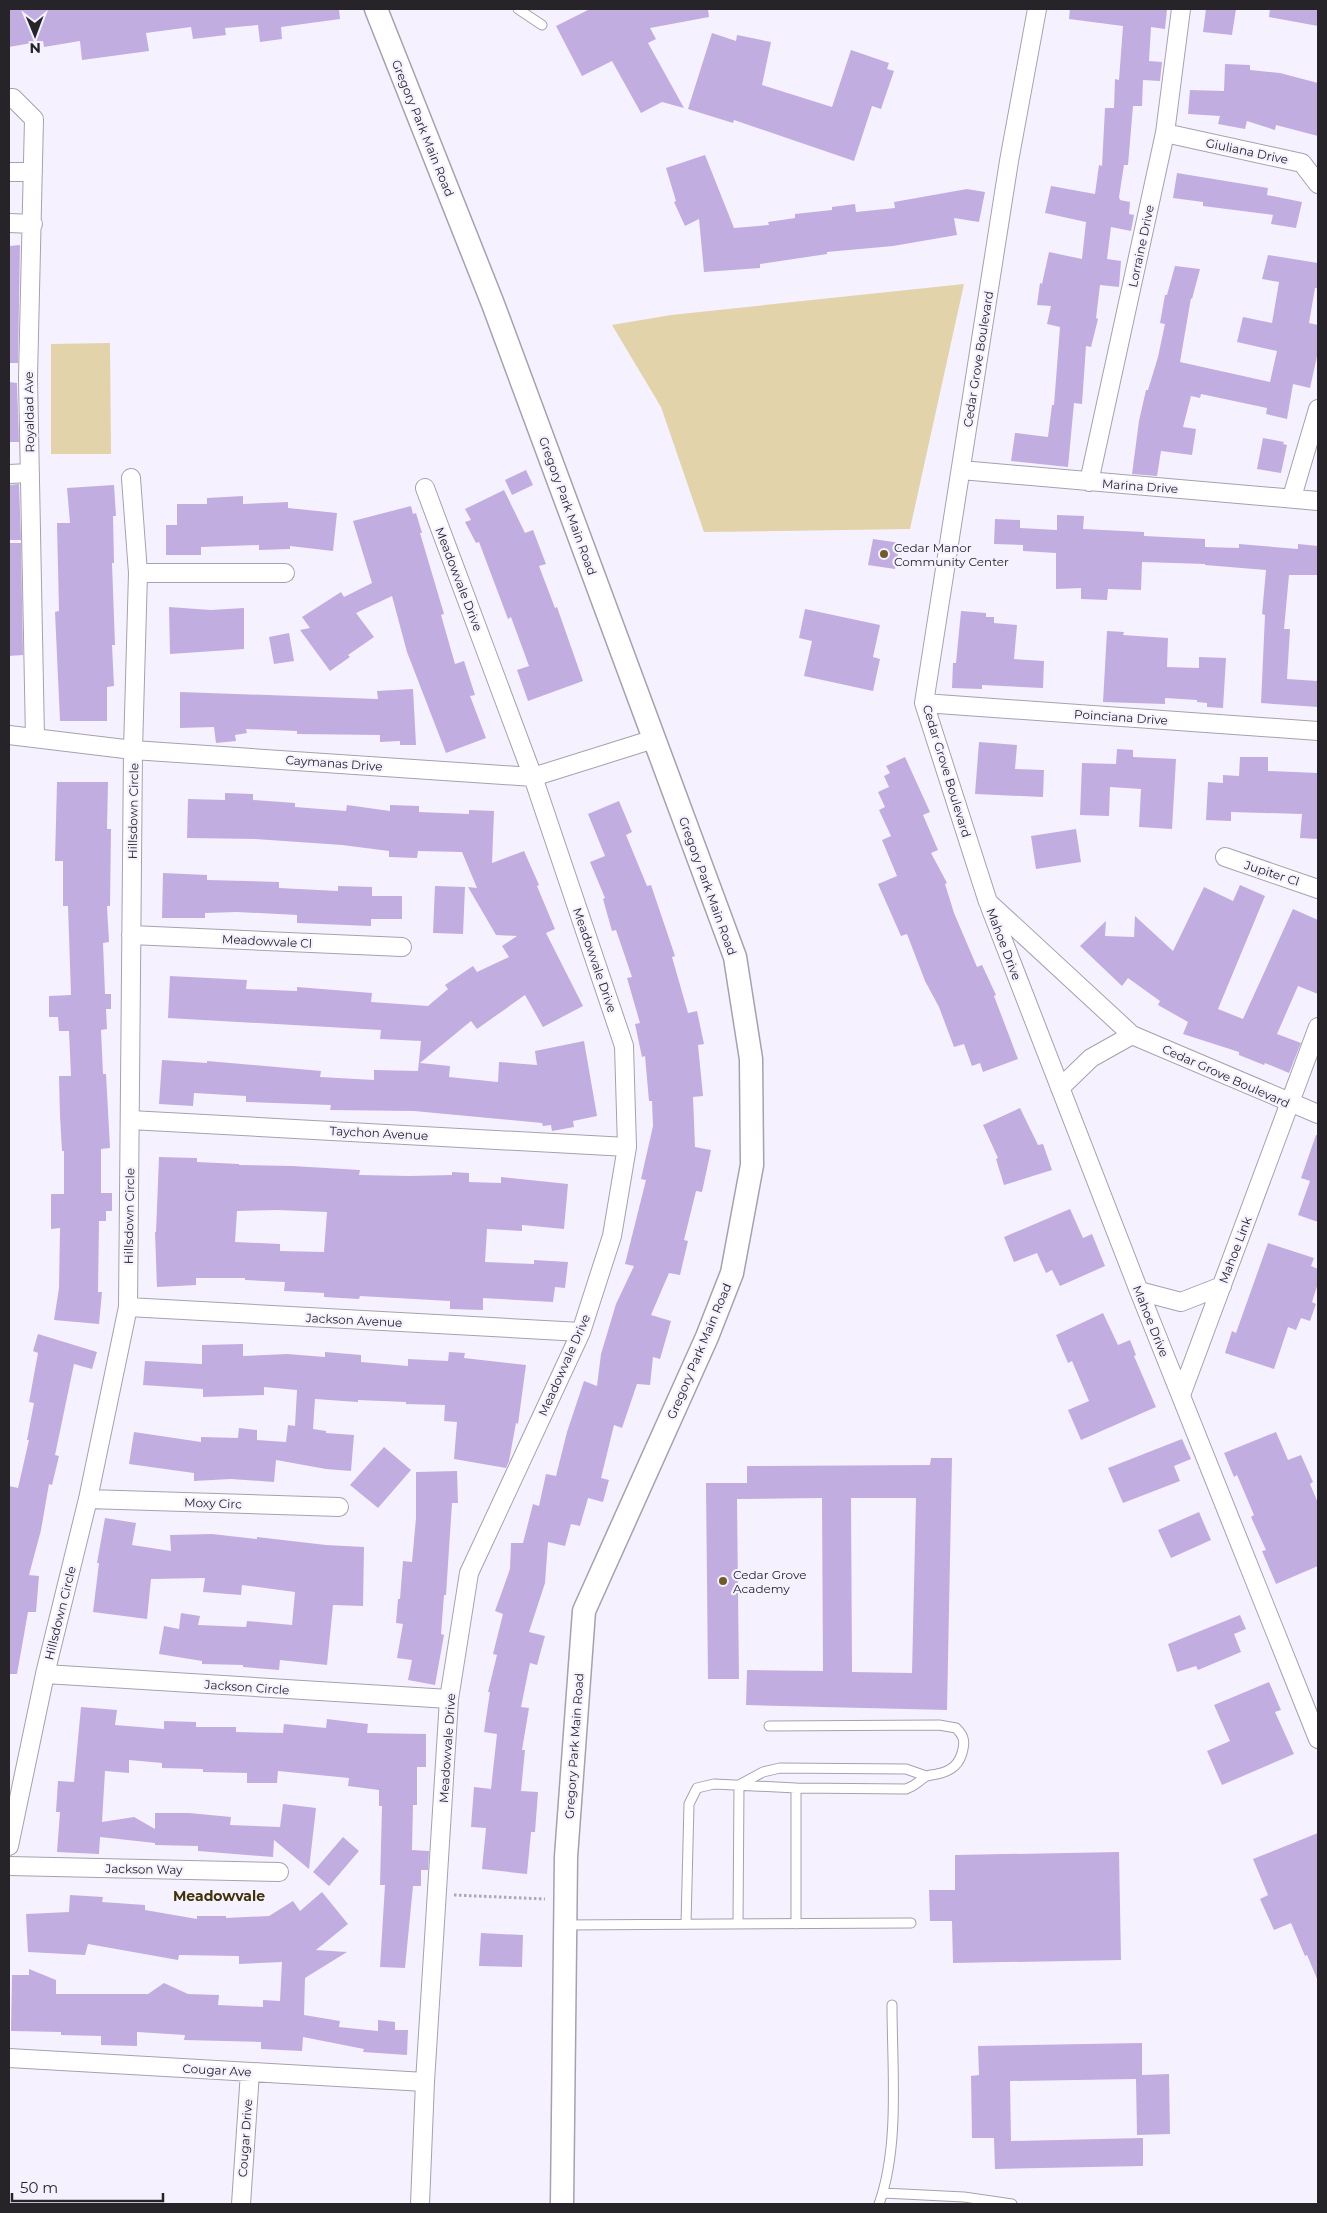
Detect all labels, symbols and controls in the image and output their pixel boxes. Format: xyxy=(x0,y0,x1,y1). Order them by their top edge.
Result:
north arrow xyxy=(10,10,60,60)
text: N xyxy=(29,39,41,57)
street label: Gregory Park Main Road xyxy=(389,57,457,199)
street label: Giuliana Drive xyxy=(1204,135,1290,167)
street label: Lorraine Drive xyxy=(1125,203,1157,289)
street label: Cedar Grove Boulevard xyxy=(960,290,996,428)
street label: Royaldad Ave xyxy=(21,371,37,453)
street label: Gregory Park Main Road xyxy=(536,435,600,577)
street label: Marina Drive xyxy=(1101,476,1179,496)
street label: Meadowvale Drive xyxy=(432,525,486,633)
place label: Cedar Manor Community Center xyxy=(894,540,1009,569)
marker: Cedar Manor Community Center xyxy=(878,548,890,560)
street label: Cedar Grove Boulevard xyxy=(920,703,974,839)
street label: Poinciana Drive xyxy=(1074,706,1168,728)
street label: Caymanas Drive xyxy=(285,752,383,774)
street label: Hillsdown Circle xyxy=(125,763,141,859)
street label: Gregory Park Main Road xyxy=(676,815,740,957)
street label: Jupiter Cl xyxy=(1242,857,1301,889)
street label: Meadowvale Drive xyxy=(570,906,620,1014)
street label: Mahoe Drive xyxy=(983,906,1025,982)
street label: Meadowvale Cl xyxy=(222,931,312,951)
street label: Cedar Grove Boulevard xyxy=(1160,1041,1292,1111)
street label: Taychon Avenue xyxy=(329,1123,429,1143)
street label: Hillsdown Circle xyxy=(121,1168,137,1264)
street label: Mahoe Link xyxy=(1215,1214,1255,1285)
street label: Gregory Park Main Road xyxy=(664,1281,734,1421)
street label: Mahoe Drive xyxy=(1130,1283,1172,1359)
street label: Jackson Avenue xyxy=(304,1310,403,1330)
street label: Meadowvale Drive xyxy=(535,1312,593,1418)
street label: Moxy Circ xyxy=(184,1494,242,1512)
street label: Hillsdown Circle xyxy=(41,1565,79,1661)
place label: Cedar Grove Academy xyxy=(733,1567,807,1596)
marker: Cedar Grove Academy xyxy=(717,1575,729,1587)
street label: Gregory Park Main Road xyxy=(561,1673,587,1819)
street label: Jackson Circle xyxy=(203,1676,290,1697)
street label: Meadowvale Drive xyxy=(436,1693,458,1803)
street label: Jackson Way xyxy=(104,1861,183,1877)
district label: Meadowvale xyxy=(173,1887,265,1905)
street label: Cougar Ave xyxy=(182,2061,252,2079)
street label: Cougar Drive xyxy=(235,2098,255,2178)
scale bar xyxy=(12,2170,164,2202)
text: 50 m xyxy=(20,2178,58,2197)

